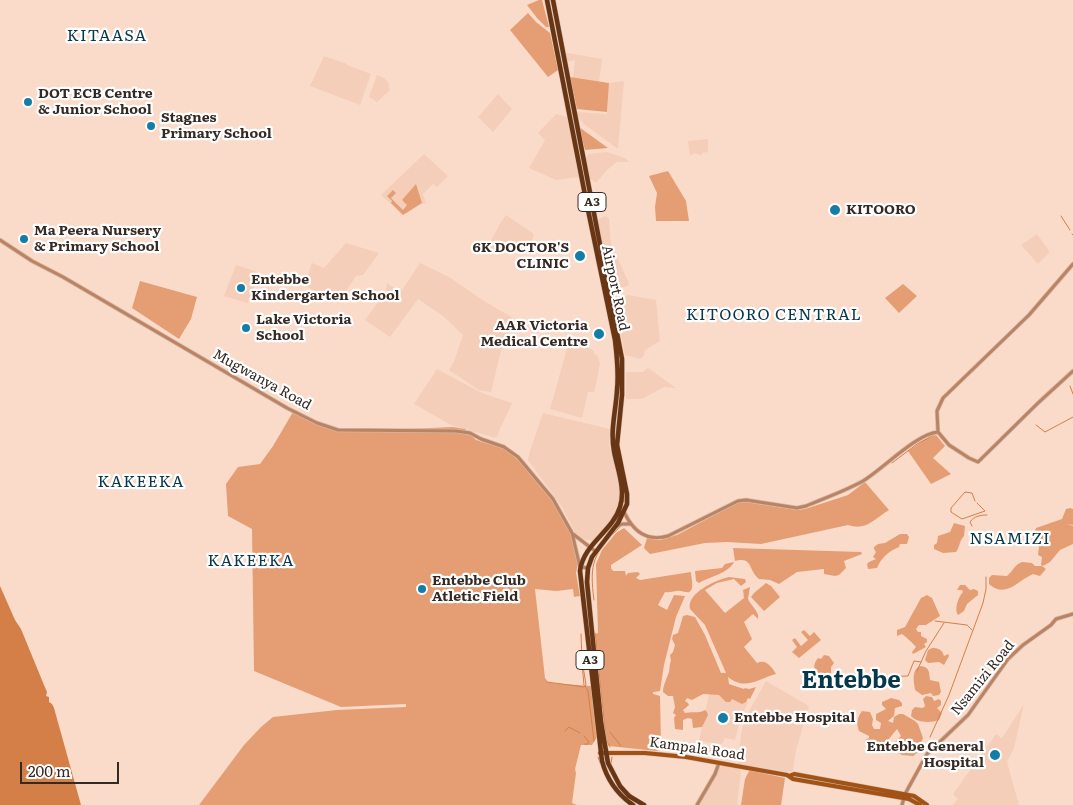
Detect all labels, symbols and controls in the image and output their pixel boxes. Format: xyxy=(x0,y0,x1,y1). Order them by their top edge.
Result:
district label: KITAASA xyxy=(66,26,148,46)
place label: DOT ECB Centre & Junior School xyxy=(38,86,153,118)
marker: DOT ECB Centre & Junior School xyxy=(22,96,34,108)
place label: Stagnes Primary School xyxy=(161,110,272,142)
marker: Stagnes Primary School xyxy=(145,120,157,132)
road number: A3 xyxy=(578,192,606,212)
place label: KITOORO xyxy=(846,202,916,218)
marker: KITOORO xyxy=(828,203,842,217)
place label: Ma Peera Nursery & Primary School xyxy=(34,223,161,256)
marker: Ma Peera Nursery & Primary School xyxy=(18,233,30,245)
place label: 6K DOCTOR'S CLINIC xyxy=(473,240,569,272)
street label: Airport Road xyxy=(598,244,632,332)
marker: 6K DOCTOR'S CLINIC xyxy=(573,249,587,263)
place label: Entebbe Kindergarten School xyxy=(251,272,400,304)
marker: Entebbe Kindergarten School xyxy=(235,282,247,294)
district label: KITOORO CENTRAL xyxy=(684,305,864,325)
place label: Lake Victoria School xyxy=(256,312,352,344)
place label: AAR Victoria Medical Centre xyxy=(480,318,588,351)
marker: Lake Victoria School xyxy=(240,322,252,334)
marker: AAR Victoria Medical Centre xyxy=(592,327,606,341)
street label: Mugwanya Road xyxy=(210,346,314,414)
district label: KAKEEKA xyxy=(97,472,185,492)
district label: NSAMIZI xyxy=(969,529,1051,549)
district label: KAKEEKA xyxy=(207,551,295,571)
place label: Entebbe Club Atletic Field xyxy=(432,573,526,606)
marker: Entebbe Club Atletic Field xyxy=(416,583,428,595)
street label: Nsamizi Road xyxy=(948,637,1018,719)
road number: A3 xyxy=(576,650,604,670)
district label: Entebbe xyxy=(801,667,901,695)
place label: Entebbe Hospital xyxy=(734,710,855,726)
marker: Entebbe Hospital xyxy=(716,711,730,725)
street label: Kampala Road xyxy=(648,734,746,764)
place label: Entebbe General Hospital xyxy=(866,739,984,772)
marker: Entebbe General Hospital xyxy=(988,748,1002,762)
scale bar xyxy=(22,752,121,784)
text: 200 m xyxy=(28,759,71,782)

